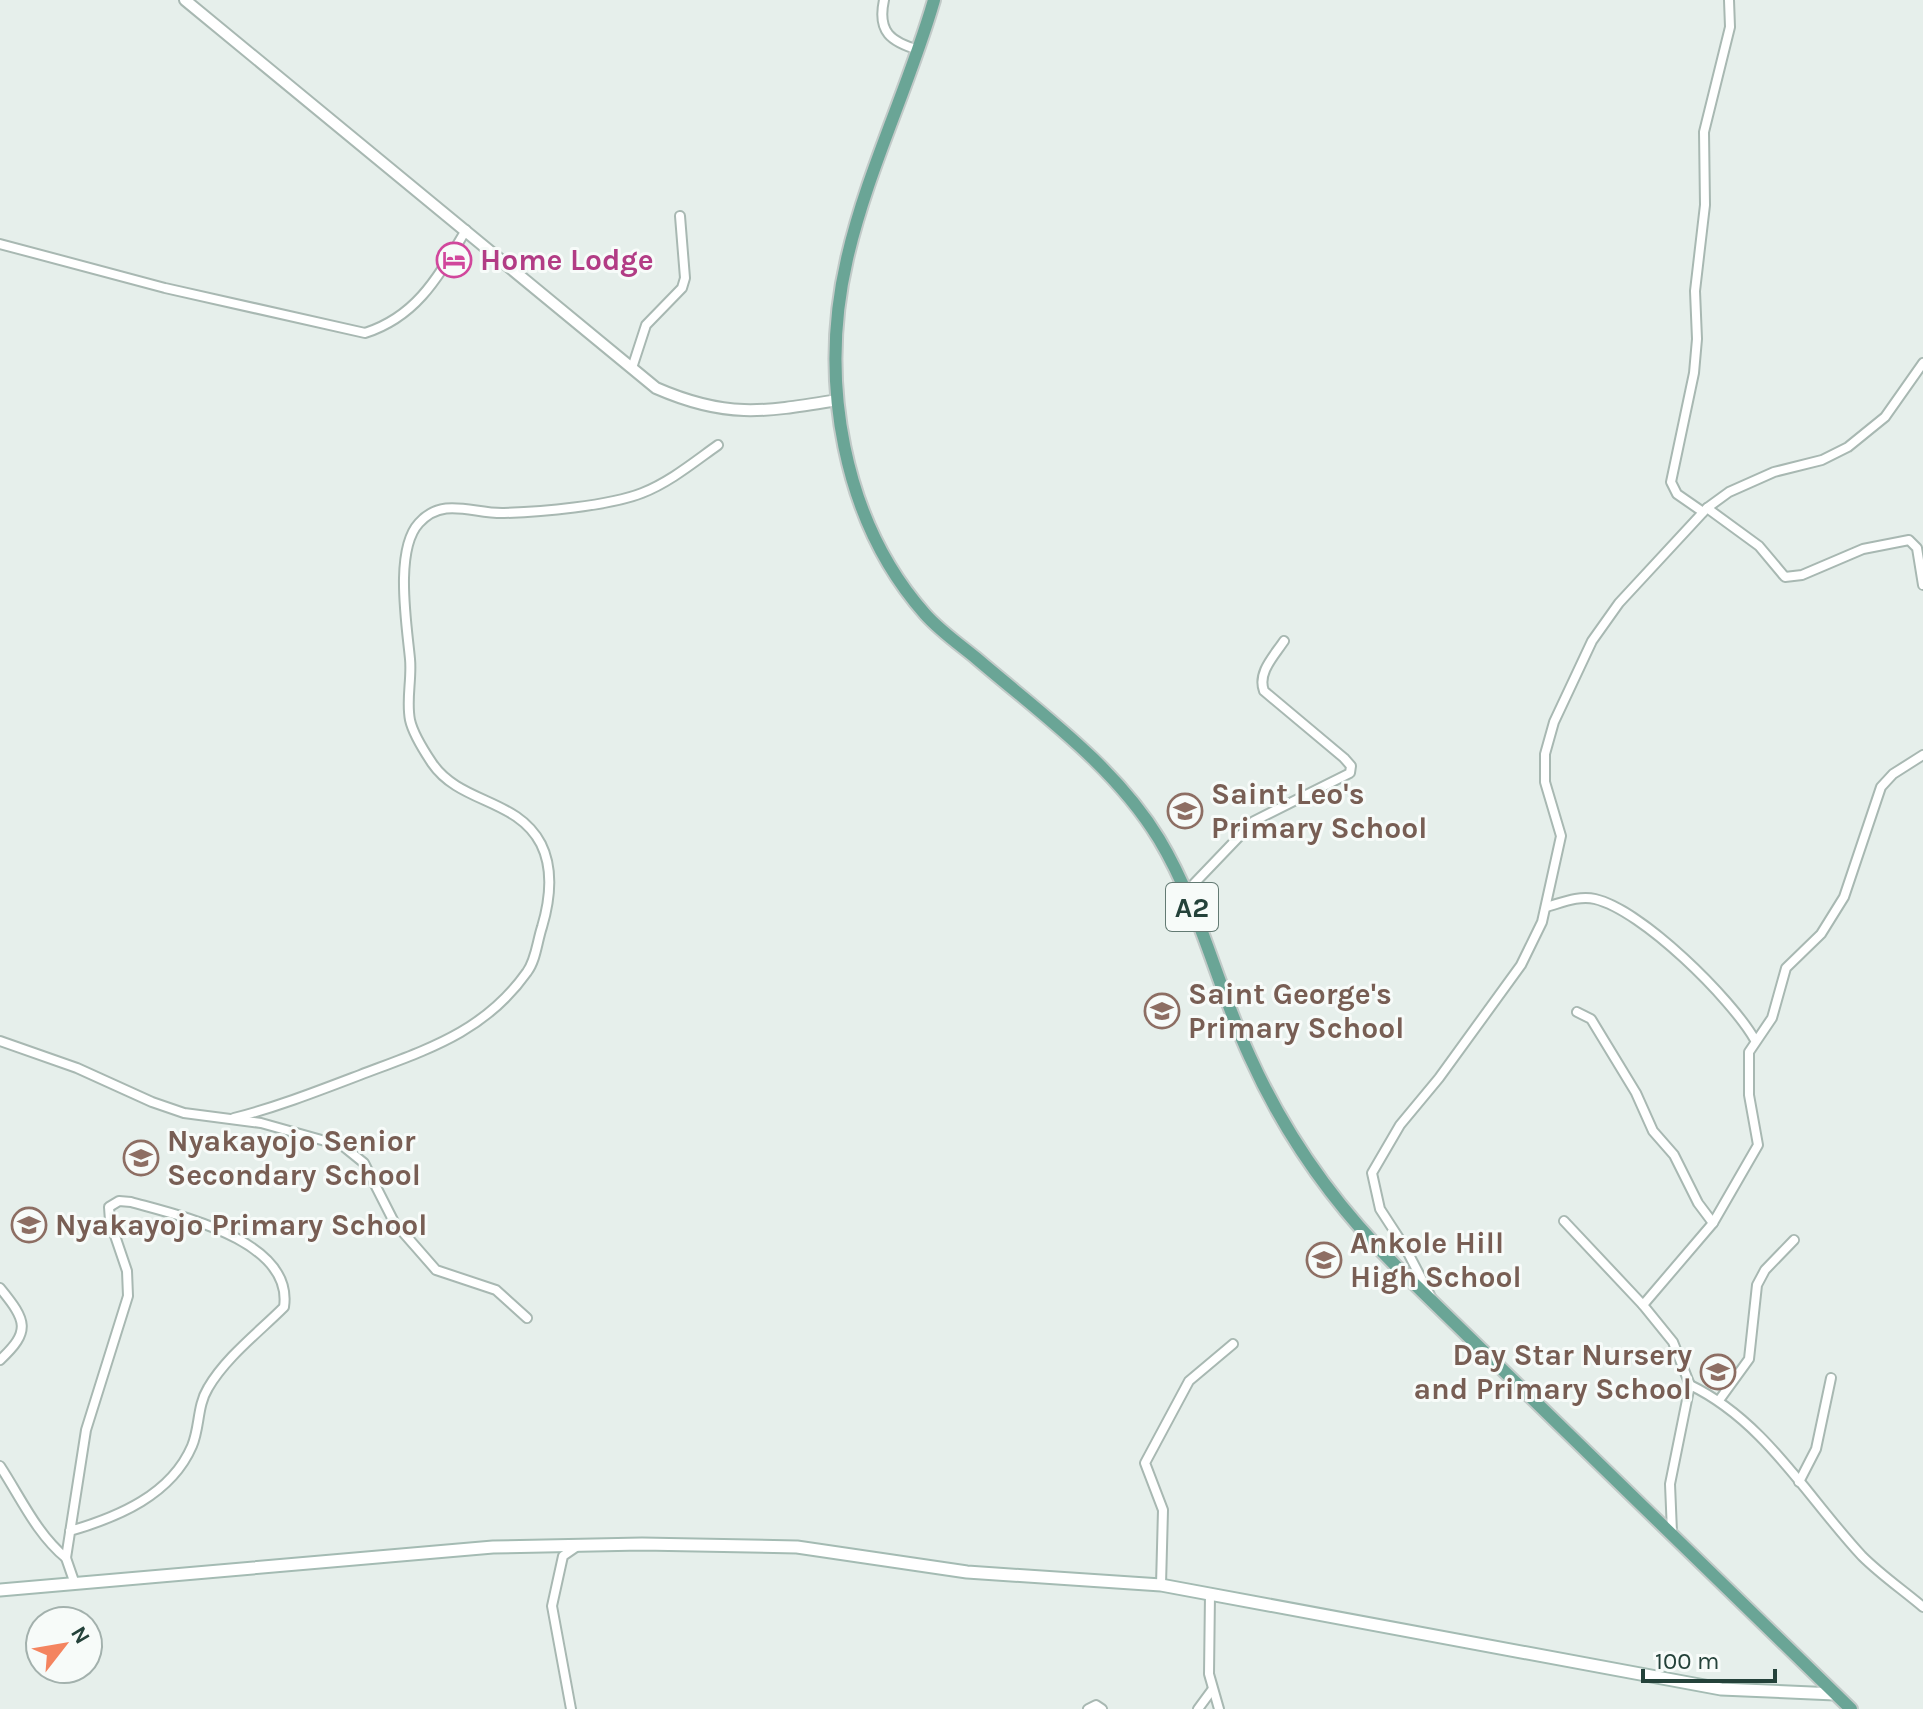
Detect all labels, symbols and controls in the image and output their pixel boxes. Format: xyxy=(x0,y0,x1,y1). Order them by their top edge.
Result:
hotel icon: Home Lodge xyxy=(435,241,473,279)
place label: Home Lodge xyxy=(480,242,654,278)
place label: Saint Leo's Primary School xyxy=(1211,776,1427,846)
school or university icon: Saint Leo's Primary School xyxy=(1166,792,1204,830)
road number: A2 xyxy=(1166,883,1218,931)
place label: Saint George's Primary School xyxy=(1188,976,1404,1046)
school or university icon: Saint George's Primary School xyxy=(1143,992,1181,1030)
place label: Nyakayojo Senior Secondary School xyxy=(167,1123,421,1193)
school or university icon: Nyakayojo Senior Secondary School xyxy=(122,1139,160,1177)
school or university icon: Nyakayojo Primary School xyxy=(10,1206,48,1244)
place label: Nyakayojo Primary School xyxy=(55,1207,427,1243)
place label: Ankole Hill High School xyxy=(1350,1225,1522,1295)
school or university icon: Ankole Hill High School xyxy=(1305,1241,1343,1279)
place label: Day Star Nursery and Primary School xyxy=(1413,1337,1692,1407)
school or university icon: Day Star Nursery and Primary School xyxy=(1699,1353,1737,1391)
north arrow xyxy=(24,1605,104,1685)
text: N xyxy=(65,1622,95,1649)
scale bar xyxy=(1643,1633,1775,1683)
text: 100 m xyxy=(1655,1647,1720,1675)

